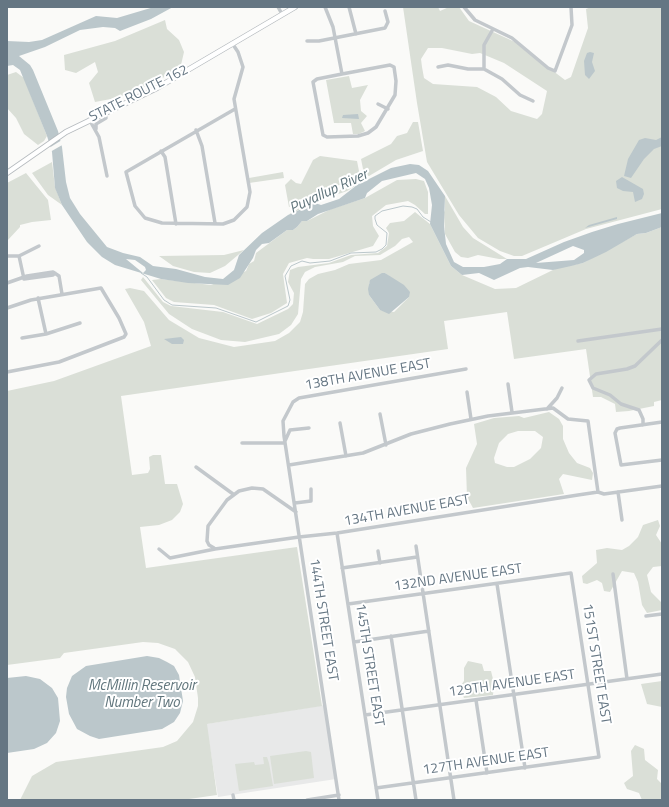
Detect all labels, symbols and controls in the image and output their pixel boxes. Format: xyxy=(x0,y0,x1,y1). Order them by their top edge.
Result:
street label: STATE ROUTE 162 xyxy=(87,62,191,126)
water label: Puyallup River xyxy=(287,166,371,218)
street label: 138TH AVENUE EAST xyxy=(304,356,432,394)
street label: 134TH AVENUE EAST xyxy=(343,492,471,530)
street label: 144TH STREET EAST xyxy=(305,558,341,682)
street label: 132ND AVENUE EAST xyxy=(393,561,523,595)
street label: 151ST STREET EAST xyxy=(578,602,614,726)
street label: 145TH STREET EAST xyxy=(351,603,387,727)
street label: 129TH AVENUE EAST xyxy=(448,667,576,701)
water label: McMillin Reservoir Number Two xyxy=(88,677,196,712)
street label: 127TH AVENUE EAST xyxy=(422,745,550,779)

